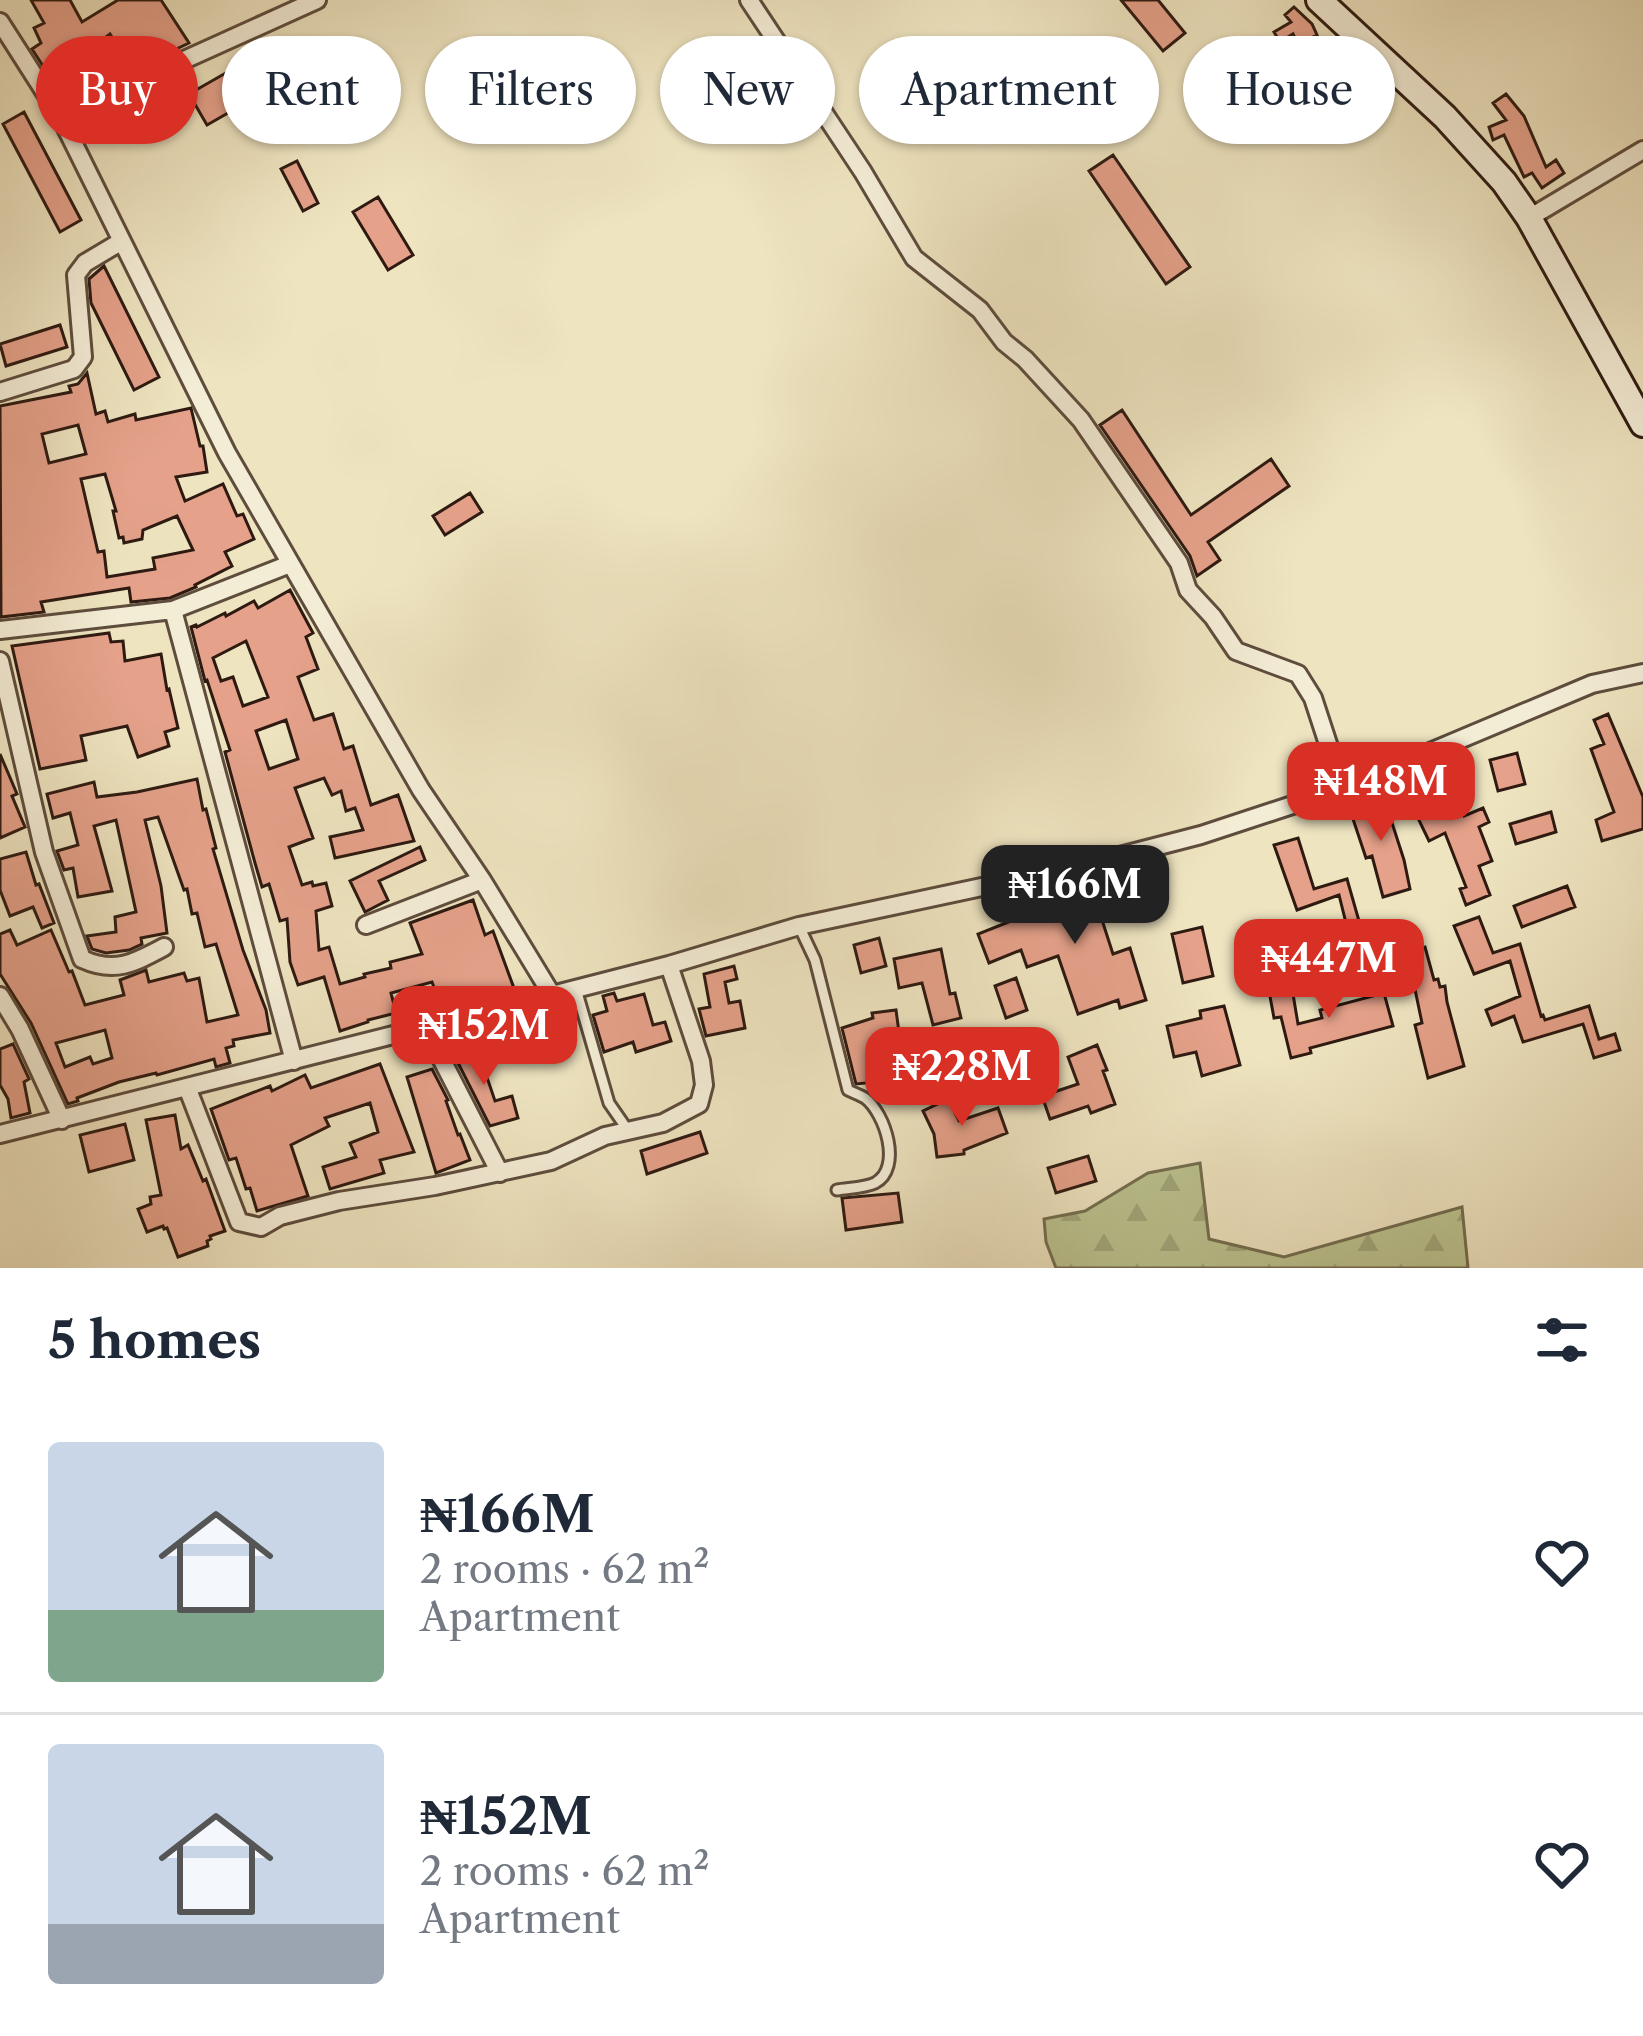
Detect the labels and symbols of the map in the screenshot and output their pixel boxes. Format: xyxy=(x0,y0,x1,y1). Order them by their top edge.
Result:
pin: ₦148M xyxy=(1297,742,1465,844)
pin: ₦166M xyxy=(991,845,1159,947)
pin: ₦447M xyxy=(1245,919,1413,1021)
pin: ₦152M xyxy=(400,986,568,1088)
pin: ₦228M xyxy=(878,1027,1046,1129)

